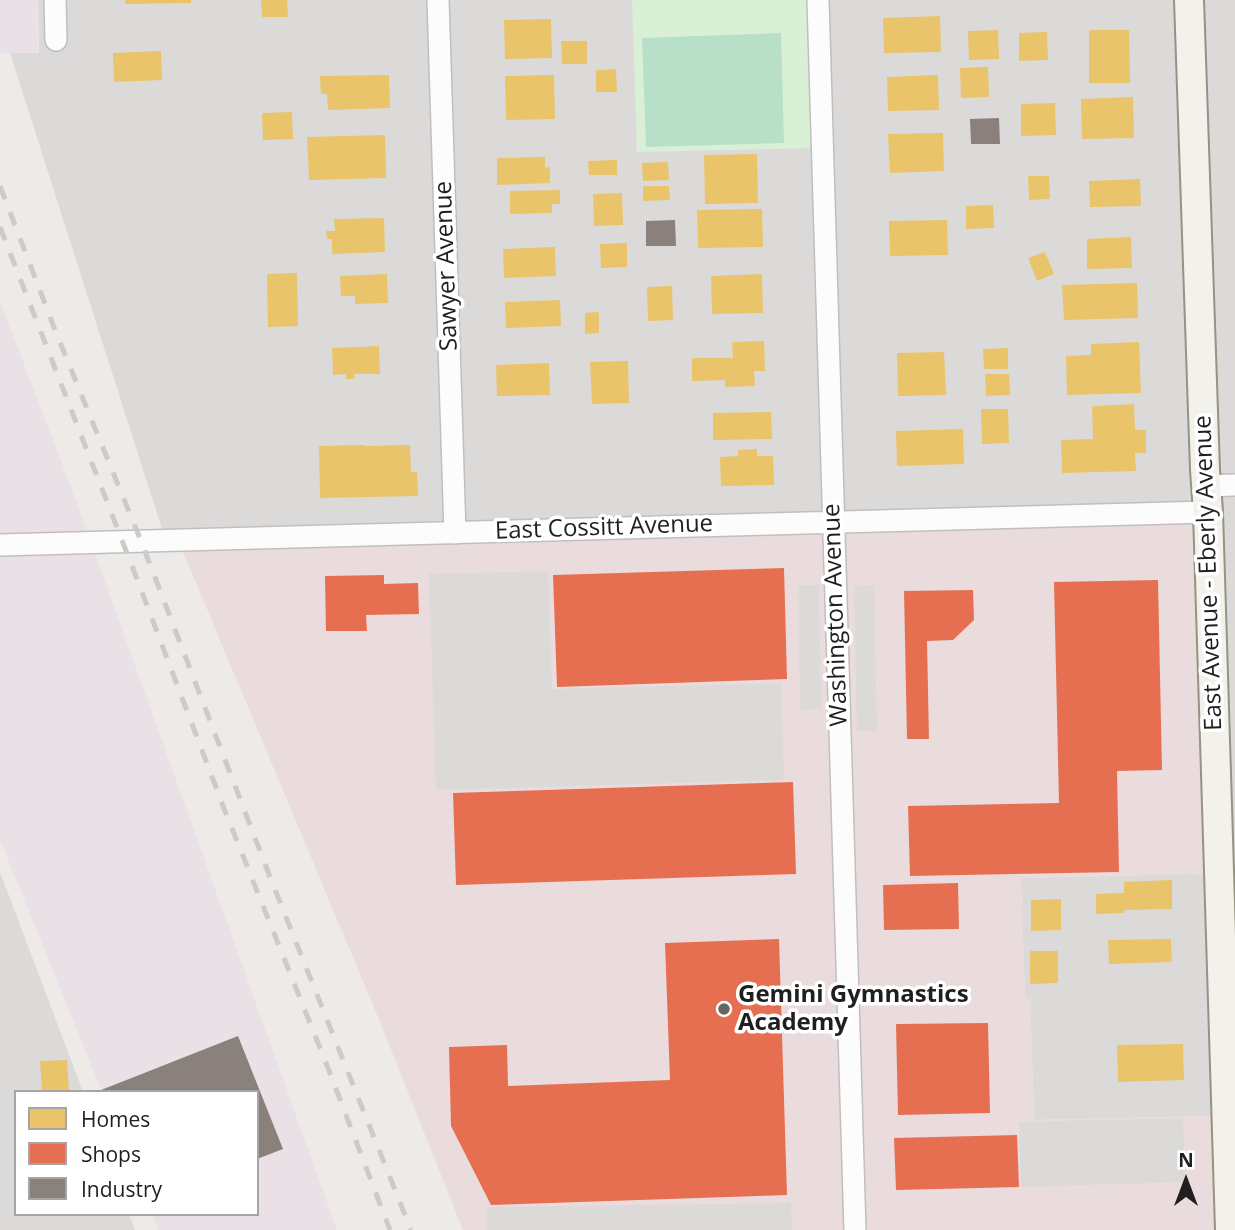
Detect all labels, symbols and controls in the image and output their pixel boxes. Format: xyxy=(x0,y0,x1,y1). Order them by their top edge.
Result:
street label: Sawyer Avenue xyxy=(430,180,464,352)
street label: East Avenue - Eberly Avenue xyxy=(1189,415,1229,731)
street label: Washington Avenue xyxy=(818,503,854,727)
street label: East Cossitt Avenue xyxy=(494,510,714,546)
place label: Gemini Gymnastics Academy xyxy=(738,981,969,1037)
marker: Gemini Gymnastics Academy xyxy=(716,1001,732,1017)
legend xyxy=(14,1090,259,1216)
text: Homes xyxy=(81,1105,150,1133)
text: Shops xyxy=(81,1140,141,1168)
north arrow xyxy=(1151,1146,1221,1216)
text: N xyxy=(1178,1147,1194,1173)
text: Industry xyxy=(81,1175,162,1203)

